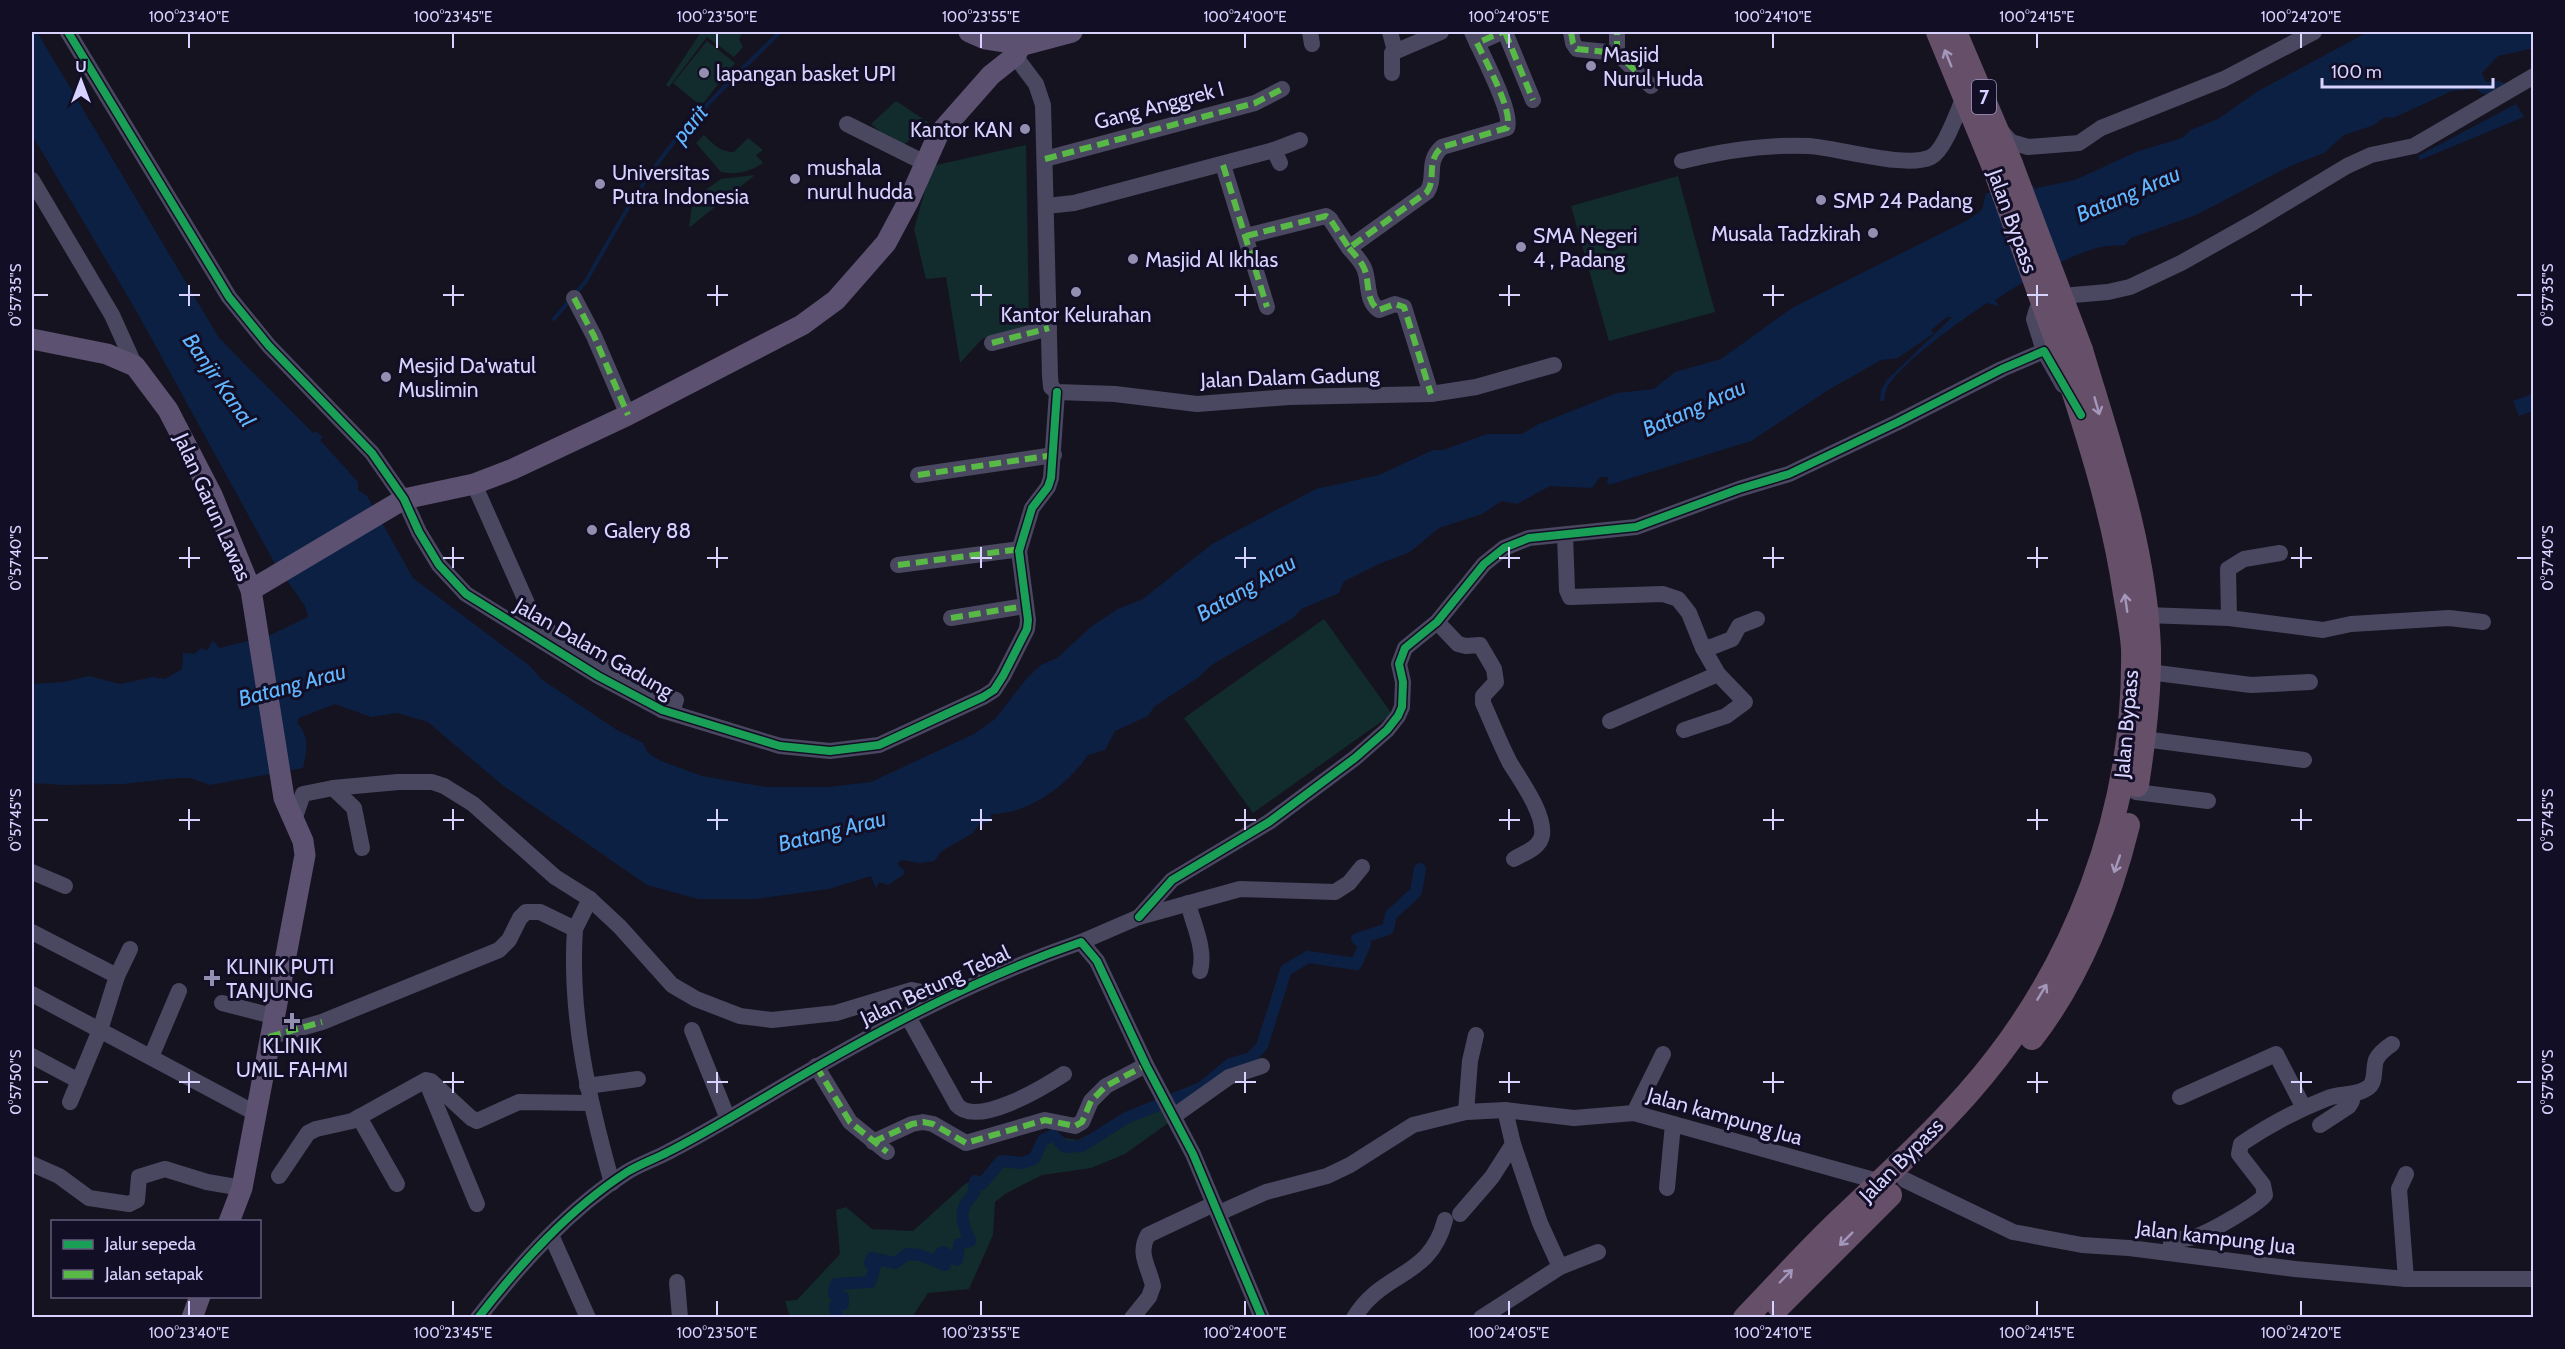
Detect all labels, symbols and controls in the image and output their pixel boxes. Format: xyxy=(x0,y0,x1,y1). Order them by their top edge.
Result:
text: 100°23'40"E xyxy=(149,8,229,26)
text: 100°23'45"E xyxy=(414,8,492,26)
text: 100°23'50"E xyxy=(677,8,757,26)
text: 100°23'55"E xyxy=(942,8,1020,26)
text: 100°24'00"E xyxy=(1203,8,1287,26)
text: 100°24'05"E xyxy=(1469,8,1549,26)
text: 100°24'10"E xyxy=(1734,8,1812,26)
text: 100°24'15"E xyxy=(1999,8,2075,26)
text: 100°24'20"E xyxy=(2261,8,2341,26)
place label: Masjid Nurul Huda xyxy=(1603,42,1703,91)
one-way arrow xyxy=(1942,49,1953,68)
north arrow xyxy=(51,51,111,111)
scale bar xyxy=(2322,51,2493,89)
text: U xyxy=(75,57,87,76)
marker: Masjid Nurul Huda xyxy=(1584,59,1598,73)
place label: lapangan basket UPI xyxy=(716,61,896,86)
text: 100 m xyxy=(2331,61,2382,83)
marker: lapangan basket UPI xyxy=(697,66,711,80)
street label: Gang Anggrek I xyxy=(1091,76,1227,134)
road number: 7 xyxy=(1972,80,1996,114)
water label: parit xyxy=(666,98,715,149)
place label: Kantor KAN xyxy=(910,117,1013,142)
marker: Kantor KAN xyxy=(1018,122,1032,136)
place label: mushala nurul hudda xyxy=(807,155,913,204)
place label: Universitas Putra Indonesia xyxy=(612,160,749,209)
water label: Batang Arau xyxy=(2072,160,2184,228)
street label: Jalan Bypass xyxy=(1982,165,2043,277)
marker: mushala nurul hudda xyxy=(788,172,802,186)
marker: Universitas Putra Indonesia xyxy=(593,177,607,191)
place label: SMP 24 Padang xyxy=(1833,188,1973,213)
marker: SMP 24 Padang xyxy=(1814,193,1828,207)
place label: Musala Tadzkirah xyxy=(1711,221,1861,246)
place label: SMA Negeri 4 , Padang xyxy=(1533,223,1638,272)
marker: Musala Tadzkirah xyxy=(1866,226,1880,240)
marker: SMA Negeri 4 , Padang xyxy=(1514,240,1528,254)
place label: Masjid Al Ikhlas xyxy=(1145,247,1278,273)
marker: Masjid Al Ikhlas xyxy=(1126,252,1140,266)
text: 0°57'35"S xyxy=(7,263,25,326)
text: 0°57'35"S xyxy=(2539,263,2557,326)
marker: Kantor Kelurahan xyxy=(1069,285,1083,299)
place label: Kantor Kelurahan xyxy=(1000,302,1152,327)
water label: Banjir Kanal xyxy=(177,328,262,433)
place label: Mesjid Da'watul Muslimin xyxy=(398,353,536,402)
street label: Jalan Dalam Gadung xyxy=(1199,361,1380,393)
marker: Mesjid Da'watul Muslimin xyxy=(379,370,393,384)
water label: Batang Arau xyxy=(1638,373,1750,443)
one-way arrow xyxy=(2092,396,2103,415)
street label: Jalan Garun Lawas xyxy=(169,428,257,585)
place label: Galery 88 xyxy=(604,518,691,543)
marker: Galery 88 xyxy=(585,523,599,537)
text: 0°57'40"S xyxy=(7,525,25,591)
text: 0°57'40"S xyxy=(2539,525,2557,591)
water label: Batang Arau xyxy=(1191,549,1301,627)
street label: Jalan Dalam Gadung xyxy=(509,592,678,704)
one-way arrow xyxy=(2121,594,2132,614)
water label: Batang Arau xyxy=(235,658,349,712)
street label: Jalan Bypass xyxy=(2109,669,2143,780)
text: 0°57'45"S xyxy=(7,788,25,852)
text: 0°57'45"S xyxy=(2539,788,2557,852)
water label: Batang Arau xyxy=(775,805,889,857)
one-way arrow xyxy=(2111,855,2122,873)
street label: Jalan Betung Tebal xyxy=(855,939,1014,1031)
place label: KLINIK PUTI TANJUNG xyxy=(226,954,334,1003)
marker: KLINIK PUTI TANJUNG xyxy=(203,969,221,987)
one-way arrow xyxy=(2037,984,2049,1001)
marker: KLINIK UMIL FAHMI xyxy=(283,1012,301,1030)
place label: KLINIK UMIL FAHMI xyxy=(236,1033,348,1082)
text: 0°57'50"S xyxy=(7,1049,25,1115)
text: 0°57'50"S xyxy=(2539,1049,2557,1115)
street label: Jalan kampung Jua xyxy=(1644,1082,1806,1150)
street label: Jalan Bypass xyxy=(1853,1113,1948,1208)
street label: Jalan kampung Jua xyxy=(2134,1215,2297,1259)
legend xyxy=(51,1220,261,1298)
one-way arrow xyxy=(1839,1231,1854,1246)
text: Jalur sepeda xyxy=(104,1233,196,1255)
text: Jalan setapak xyxy=(104,1263,204,1285)
one-way arrow xyxy=(1779,1268,1793,1283)
text: 100°23'40"E xyxy=(149,1324,229,1342)
text: 100°23'45"E xyxy=(414,1324,492,1342)
text: 100°23'50"E xyxy=(677,1324,757,1342)
text: 100°23'55"E xyxy=(942,1324,1020,1342)
text: 100°24'00"E xyxy=(1203,1324,1287,1342)
text: 100°24'05"E xyxy=(1469,1324,1549,1342)
text: 100°24'10"E xyxy=(1734,1324,1812,1342)
text: 100°24'15"E xyxy=(1999,1324,2075,1342)
text: 100°24'20"E xyxy=(2261,1324,2341,1342)

